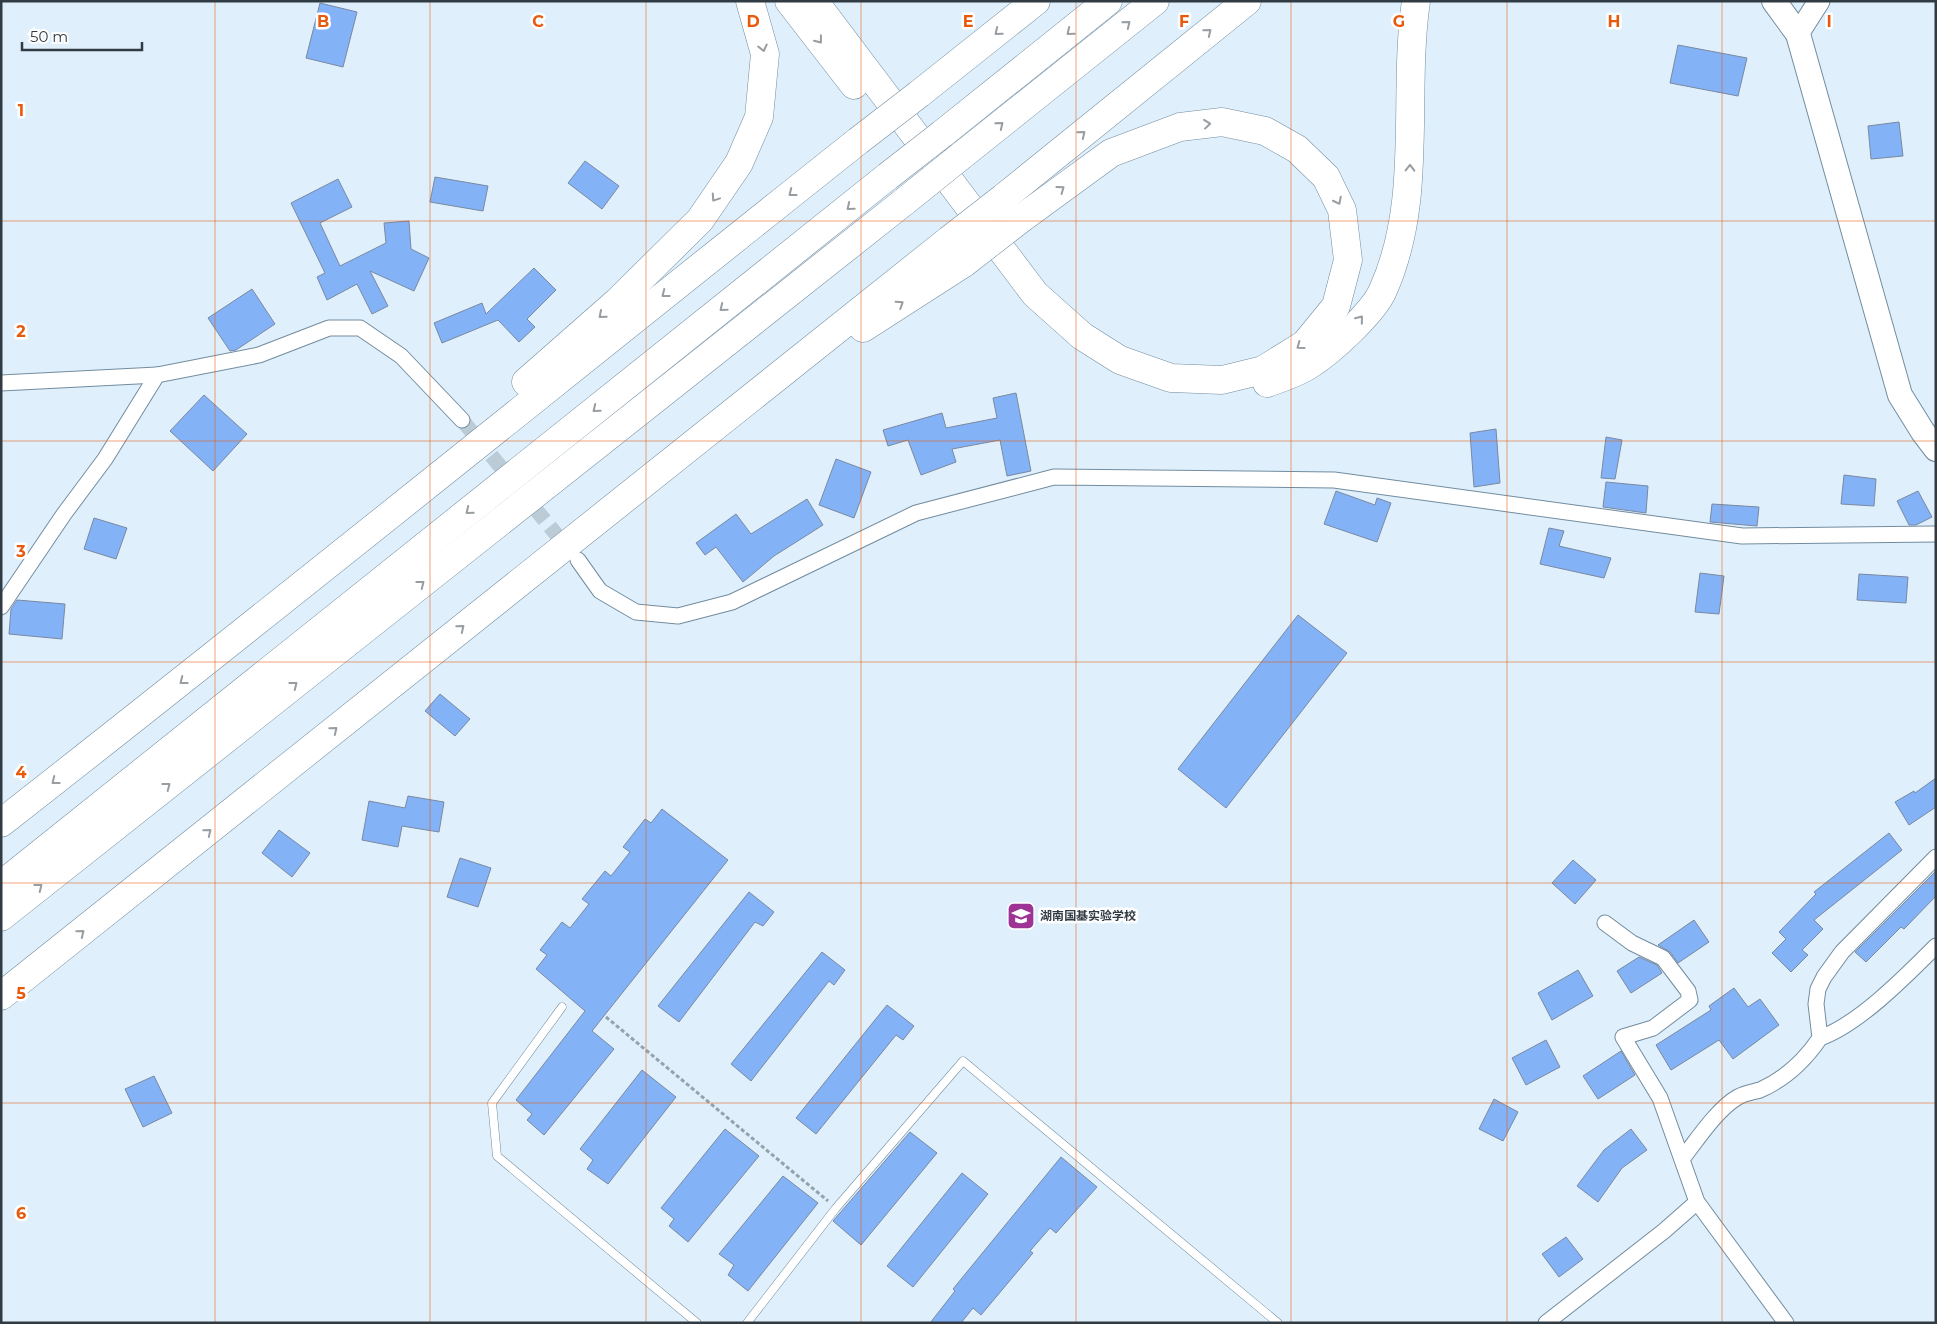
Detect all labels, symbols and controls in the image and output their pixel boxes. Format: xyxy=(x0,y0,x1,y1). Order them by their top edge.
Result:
text: B xyxy=(317,12,329,31)
text: C xyxy=(532,12,544,31)
text: D xyxy=(746,12,760,31)
text: E xyxy=(963,12,973,31)
text: F xyxy=(1179,12,1189,31)
text: G xyxy=(1393,12,1405,31)
text: H xyxy=(1608,12,1620,31)
text: I xyxy=(1826,12,1832,31)
scale bar xyxy=(22,20,142,52)
one-way arrow xyxy=(1121,21,1131,30)
one-way arrow xyxy=(994,26,1003,35)
one-way arrow xyxy=(1067,26,1076,34)
text: 50 m xyxy=(30,27,68,46)
one-way arrow xyxy=(1203,29,1212,38)
one-way arrow xyxy=(813,34,821,43)
one-way arrow xyxy=(757,44,768,53)
text: 1 xyxy=(18,101,24,120)
one-way arrow xyxy=(1203,119,1211,130)
one-way arrow xyxy=(994,122,1003,131)
one-way arrow xyxy=(1076,132,1085,140)
one-way arrow xyxy=(1405,164,1415,172)
one-way arrow xyxy=(1055,186,1065,195)
one-way arrow xyxy=(789,188,798,196)
one-way arrow xyxy=(712,192,721,202)
one-way arrow xyxy=(1332,196,1342,205)
one-way arrow xyxy=(847,201,856,209)
one-way arrow xyxy=(662,289,671,297)
one-way arrow xyxy=(895,301,904,310)
one-way arrow xyxy=(719,302,729,311)
one-way arrow xyxy=(599,309,608,318)
one-way arrow xyxy=(1355,316,1363,325)
text: 2 xyxy=(16,322,26,341)
one-way arrow xyxy=(1296,340,1306,349)
one-way arrow xyxy=(593,404,602,413)
one-way arrow xyxy=(466,505,475,514)
text: 3 xyxy=(15,542,26,561)
one-way arrow xyxy=(416,581,425,590)
one-way arrow xyxy=(455,626,464,634)
one-way arrow xyxy=(180,675,189,683)
one-way arrow xyxy=(288,683,297,691)
one-way arrow xyxy=(329,727,338,736)
text: 4 xyxy=(15,763,27,782)
one-way arrow xyxy=(52,775,61,783)
one-way arrow xyxy=(161,784,170,792)
one-way arrow xyxy=(202,828,211,837)
one-way arrow xyxy=(34,884,43,893)
school or university icon: 湖南国基实验学校 xyxy=(1006,901,1036,931)
place label: 湖南国基实验学校 xyxy=(1040,908,1136,923)
one-way arrow xyxy=(75,931,84,939)
text: 5 xyxy=(16,984,26,1003)
text: 6 xyxy=(16,1204,26,1223)

